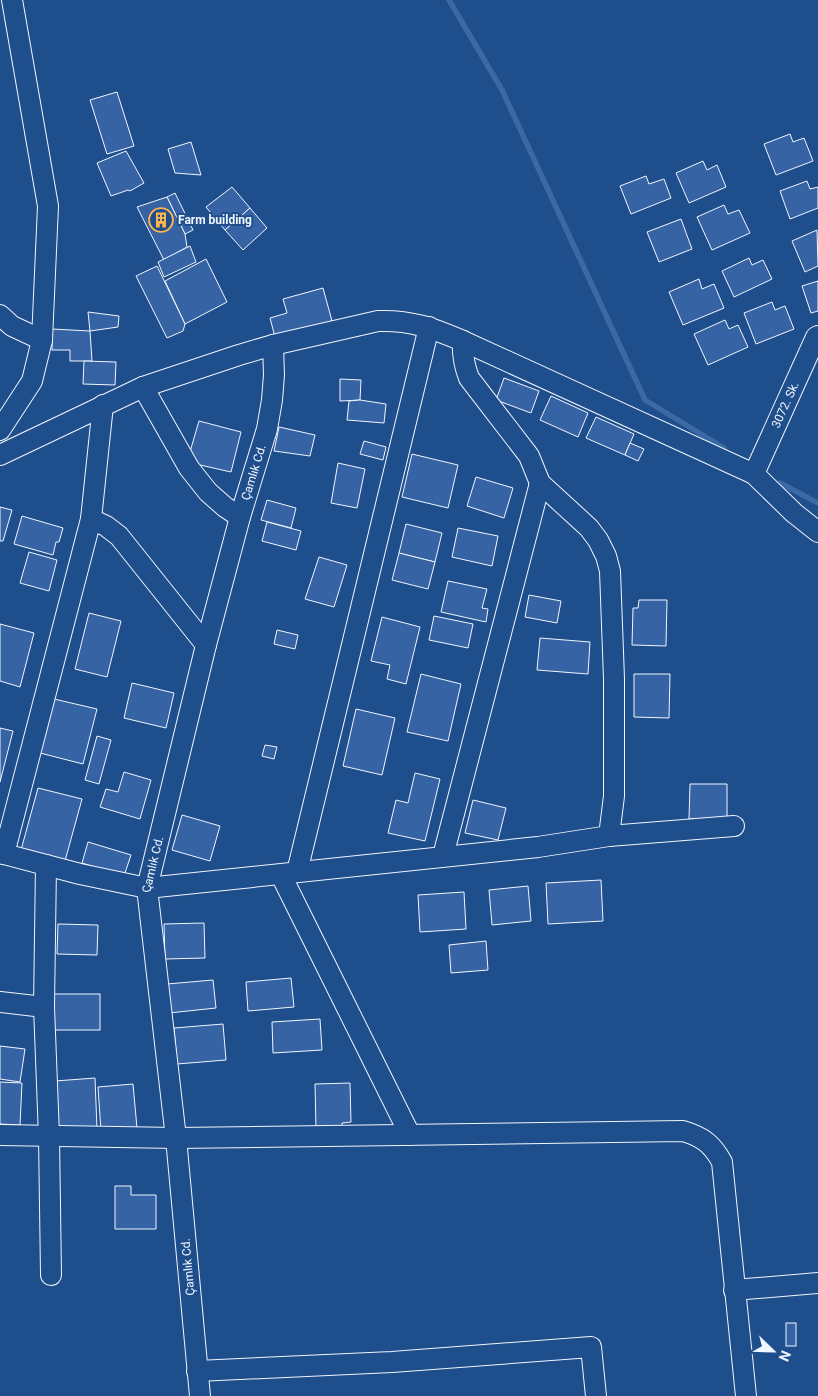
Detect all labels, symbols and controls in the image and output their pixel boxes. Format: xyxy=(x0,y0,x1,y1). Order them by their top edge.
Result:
building icon: Farm building xyxy=(148,207,174,233)
place label: Farm building xyxy=(178,213,252,227)
street label: 3072. Sk. xyxy=(769,379,802,430)
street label: Çamlık Cd. xyxy=(239,443,269,502)
street label: Çamlık Cd. xyxy=(140,835,166,893)
street label: Çamlık Cd. xyxy=(179,1238,197,1296)
north arrow xyxy=(748,1326,798,1376)
text: N xyxy=(776,1348,794,1364)

